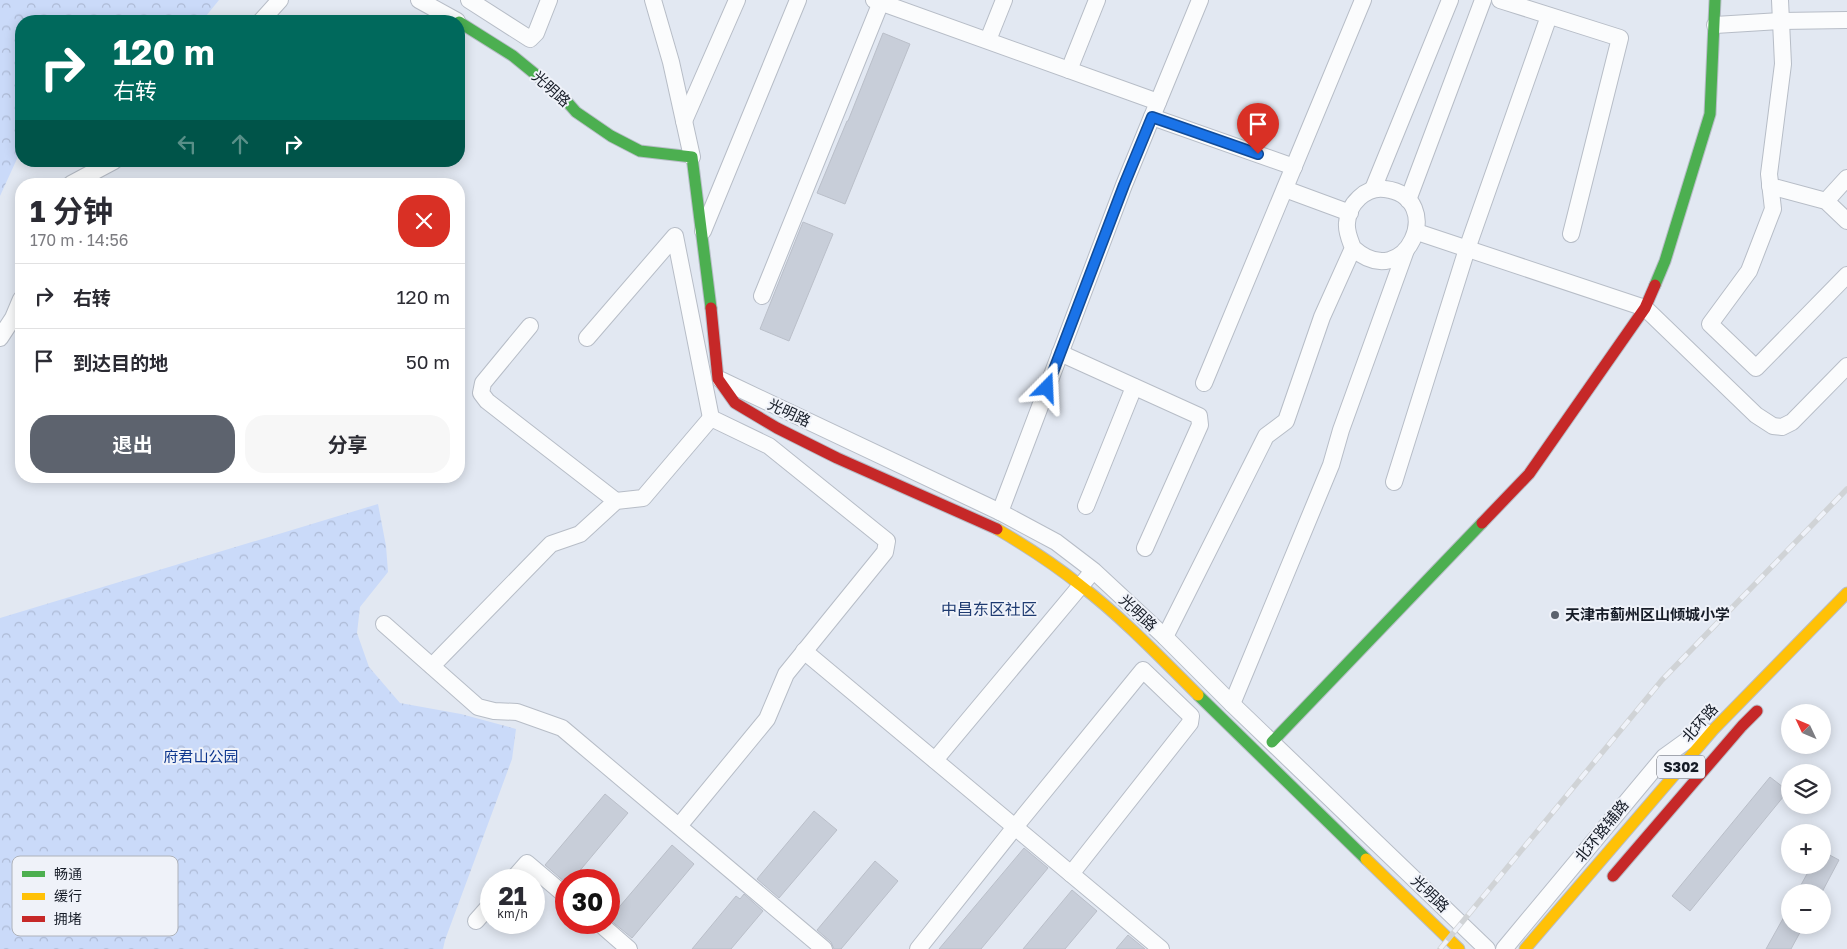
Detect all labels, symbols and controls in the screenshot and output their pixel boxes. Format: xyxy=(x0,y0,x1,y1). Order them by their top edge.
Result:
text: 120 m xyxy=(113,31,215,73)
icon: right xyxy=(30,35,95,100)
street label: 光明路 xyxy=(529,67,574,110)
text: 右转 xyxy=(113,77,157,104)
pin xyxy=(1237,103,1279,154)
icon: arrive xyxy=(1244,110,1272,138)
icon: left xyxy=(173,130,201,158)
icon: ahead xyxy=(226,130,254,158)
icon: right xyxy=(279,130,307,158)
text: 1 分钟 xyxy=(30,193,113,229)
button: close xyxy=(398,195,450,247)
text: 170 m · 14:56 xyxy=(30,230,128,250)
icon: right xyxy=(30,282,58,310)
text: 120 m xyxy=(396,285,450,308)
text: 右转 xyxy=(73,286,111,309)
icon: arrive xyxy=(30,347,58,375)
text: 50 m xyxy=(406,350,450,373)
text: 到达目的地 xyxy=(73,351,168,374)
position arrow xyxy=(1020,361,1072,413)
street label: 光明路 xyxy=(765,394,814,430)
button: 退出 xyxy=(30,415,235,473)
button: 分享 xyxy=(245,415,450,473)
street label: 光明路 xyxy=(1116,590,1161,634)
district label: 中昌东区社区 xyxy=(941,599,1037,619)
place label: 天津市蓟州区山倾城小学 xyxy=(1565,605,1730,623)
marker: 天津市蓟州区山倾城小学 xyxy=(1549,609,1561,621)
street label: 北环路 xyxy=(1678,700,1721,745)
north arrow xyxy=(1781,704,1831,754)
map controls xyxy=(1781,704,1831,934)
park label: 府君山公园 xyxy=(163,747,239,765)
road number: S302 xyxy=(1657,756,1705,779)
button: layers xyxy=(1781,764,1831,814)
street label: 北环路辅路 xyxy=(1571,796,1632,865)
button: + xyxy=(1781,824,1831,874)
legend xyxy=(12,856,178,936)
text: 畅通 xyxy=(54,865,82,882)
speed limit sign: 30 xyxy=(555,869,620,934)
street label: 光明路 xyxy=(1408,871,1453,915)
text: 21 xyxy=(498,880,527,911)
button: − xyxy=(1781,884,1831,934)
text: 缓行 xyxy=(54,887,82,904)
text: km/h xyxy=(497,906,528,921)
text: 拥堵 xyxy=(54,910,82,927)

